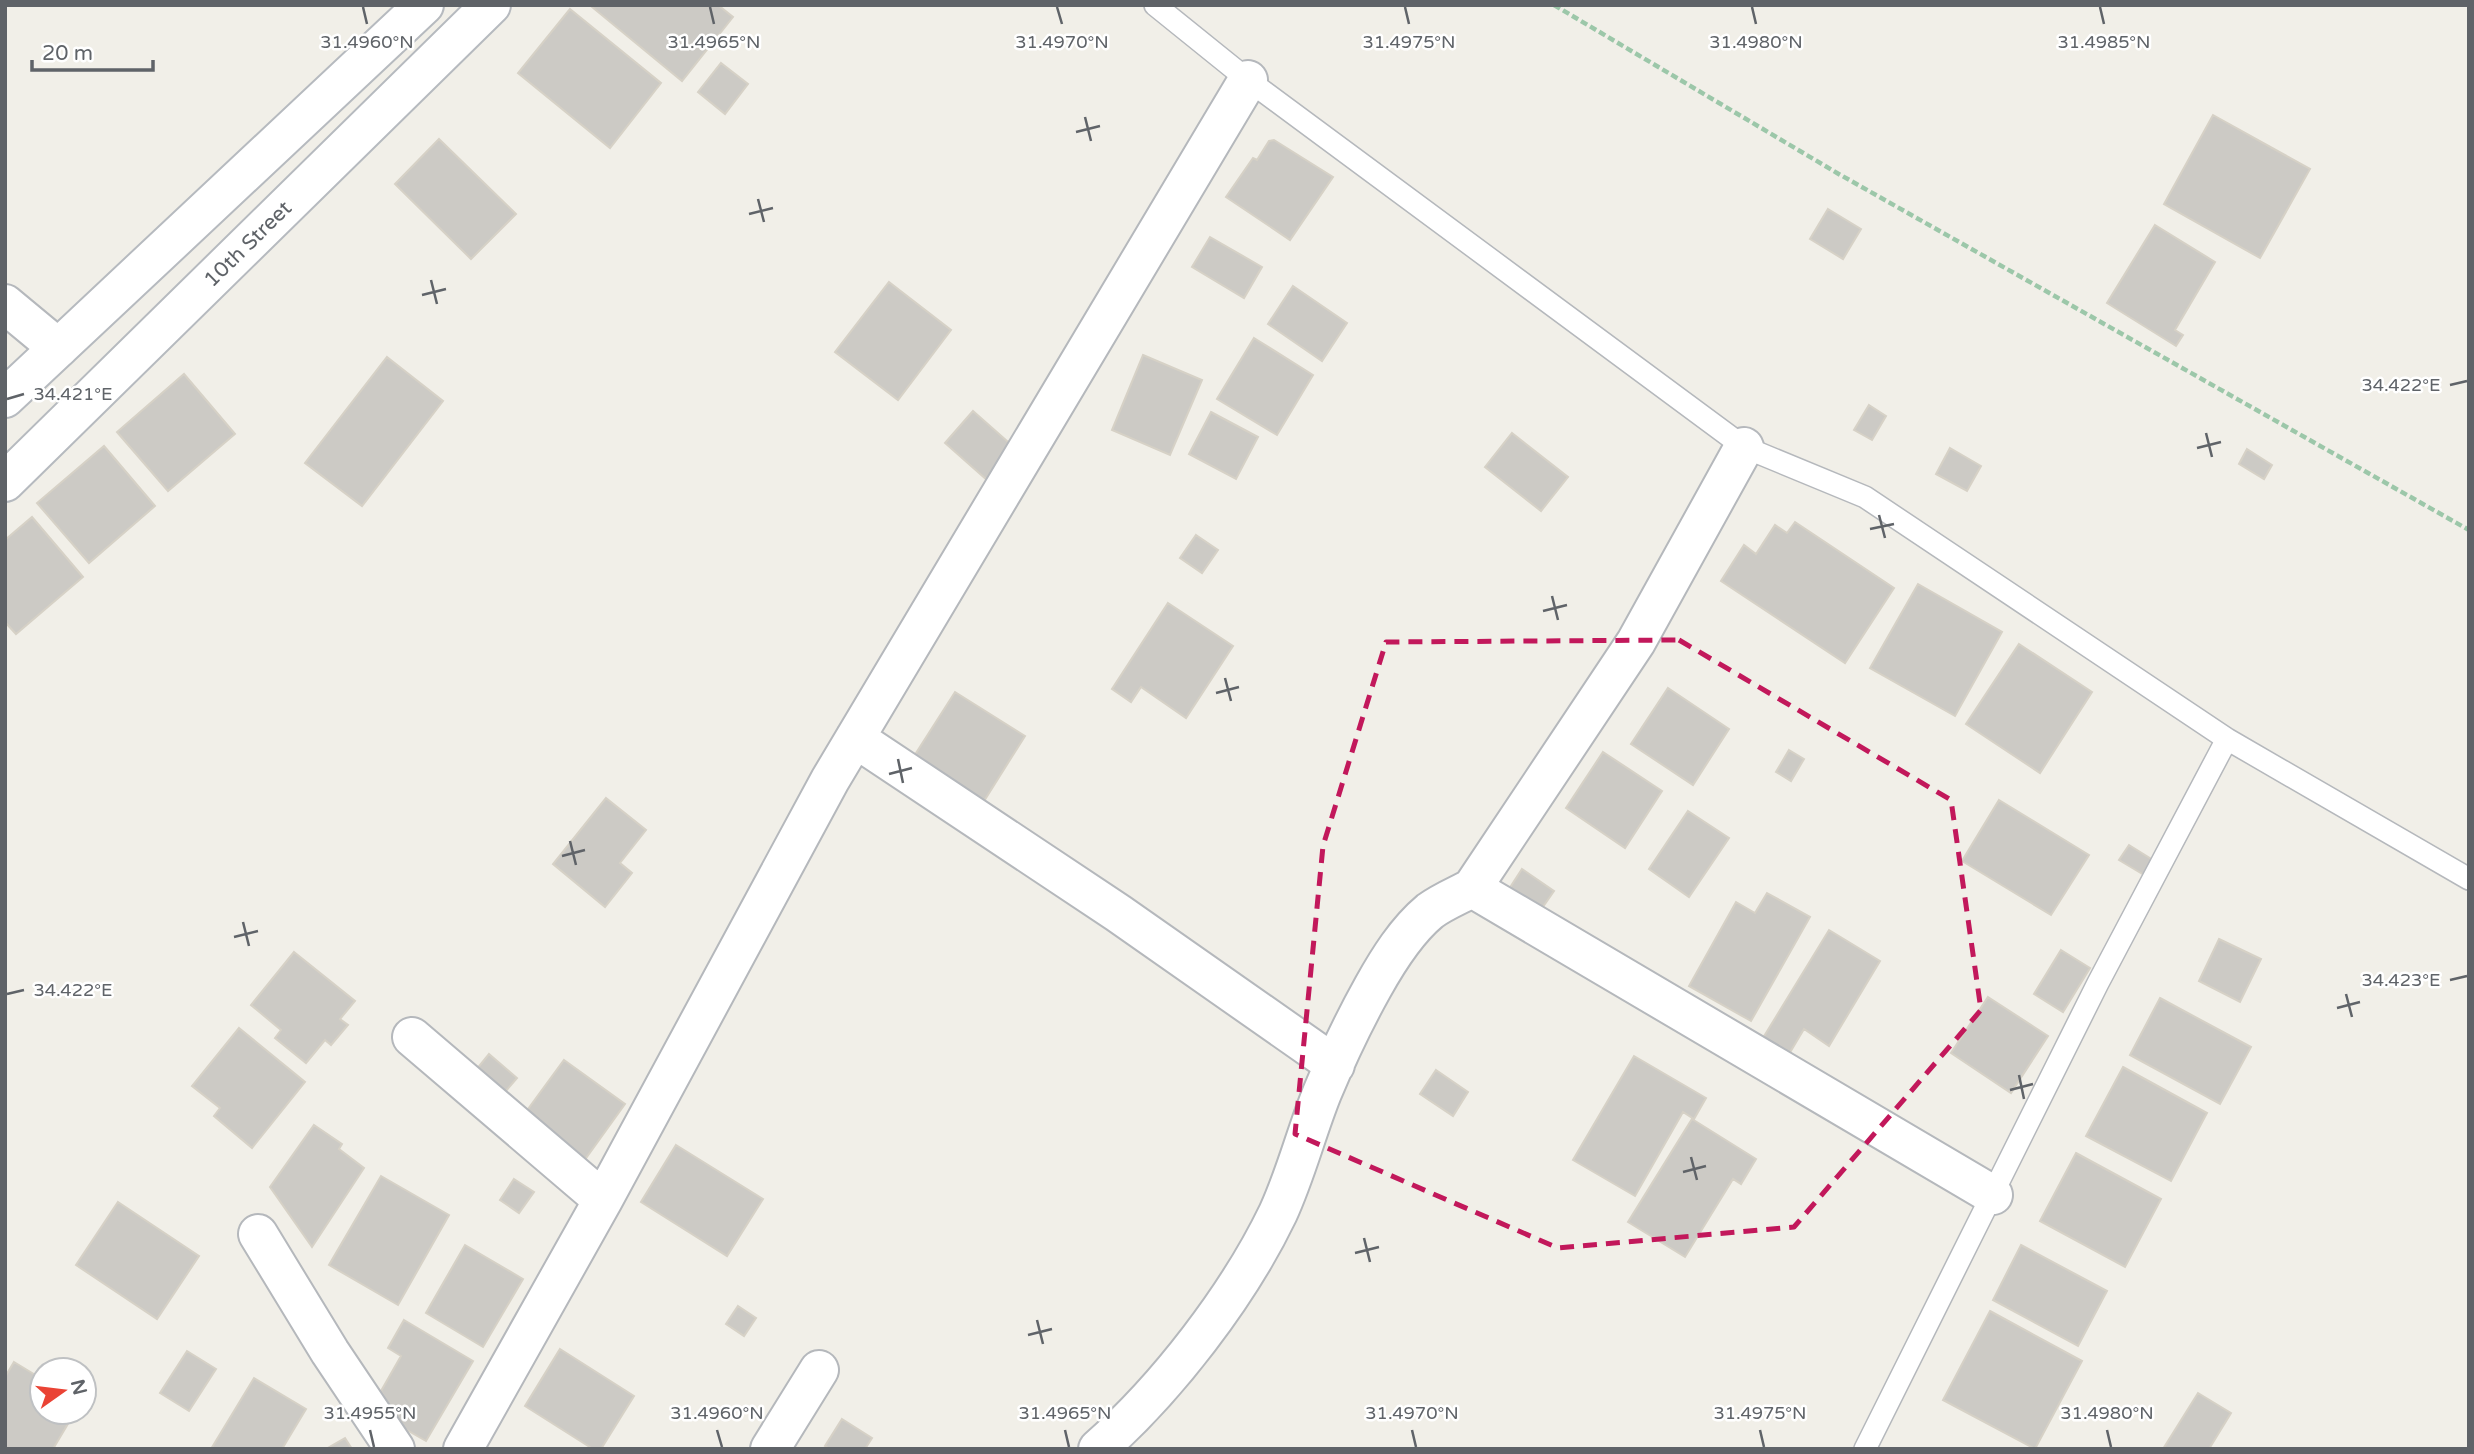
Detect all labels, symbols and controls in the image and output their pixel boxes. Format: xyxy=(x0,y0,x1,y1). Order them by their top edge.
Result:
scale bar xyxy=(32,28,152,72)
text: 31.4960°N xyxy=(320,31,414,53)
text: 31.4965°N xyxy=(667,31,761,53)
text: 31.4970°N xyxy=(1015,31,1109,53)
text: 31.4975°N xyxy=(1362,31,1456,53)
text: 31.4980°N xyxy=(1709,31,1803,53)
text: 31.4985°N xyxy=(2057,31,2151,53)
text: 20 m xyxy=(42,41,93,66)
street label: 10th Street xyxy=(199,195,297,292)
text: 34.422°E xyxy=(2361,374,2441,396)
text: 34.421°E xyxy=(33,383,113,405)
text: 34.423°E xyxy=(2361,969,2441,991)
text: 34.422°E xyxy=(33,979,113,1001)
north arrow xyxy=(28,1356,98,1426)
text: N xyxy=(66,1377,91,1397)
text: 31.4955°N xyxy=(323,1402,417,1424)
text: 31.4960°N xyxy=(670,1402,764,1424)
text: 31.4965°N xyxy=(1018,1402,1112,1424)
text: 31.4970°N xyxy=(1365,1402,1459,1424)
text: 31.4975°N xyxy=(1713,1402,1807,1424)
text: 31.4980°N xyxy=(2060,1402,2154,1424)

